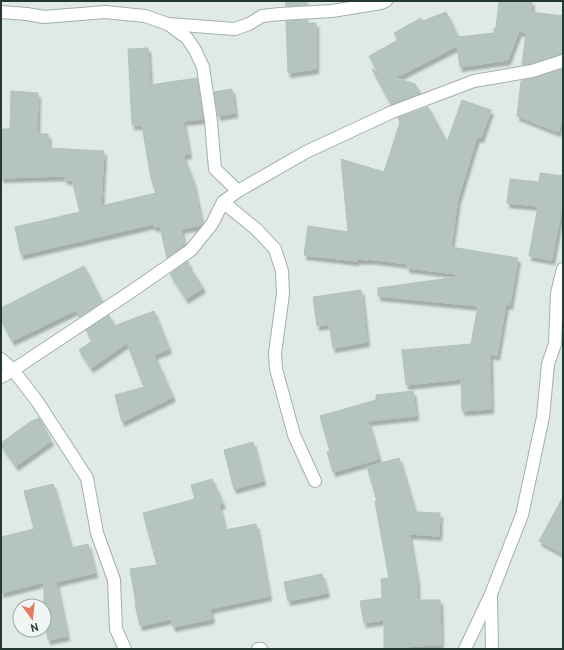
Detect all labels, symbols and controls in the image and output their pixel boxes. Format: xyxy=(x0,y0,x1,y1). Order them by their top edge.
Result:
north arrow xyxy=(12,598,52,638)
text: N xyxy=(29,620,40,635)

